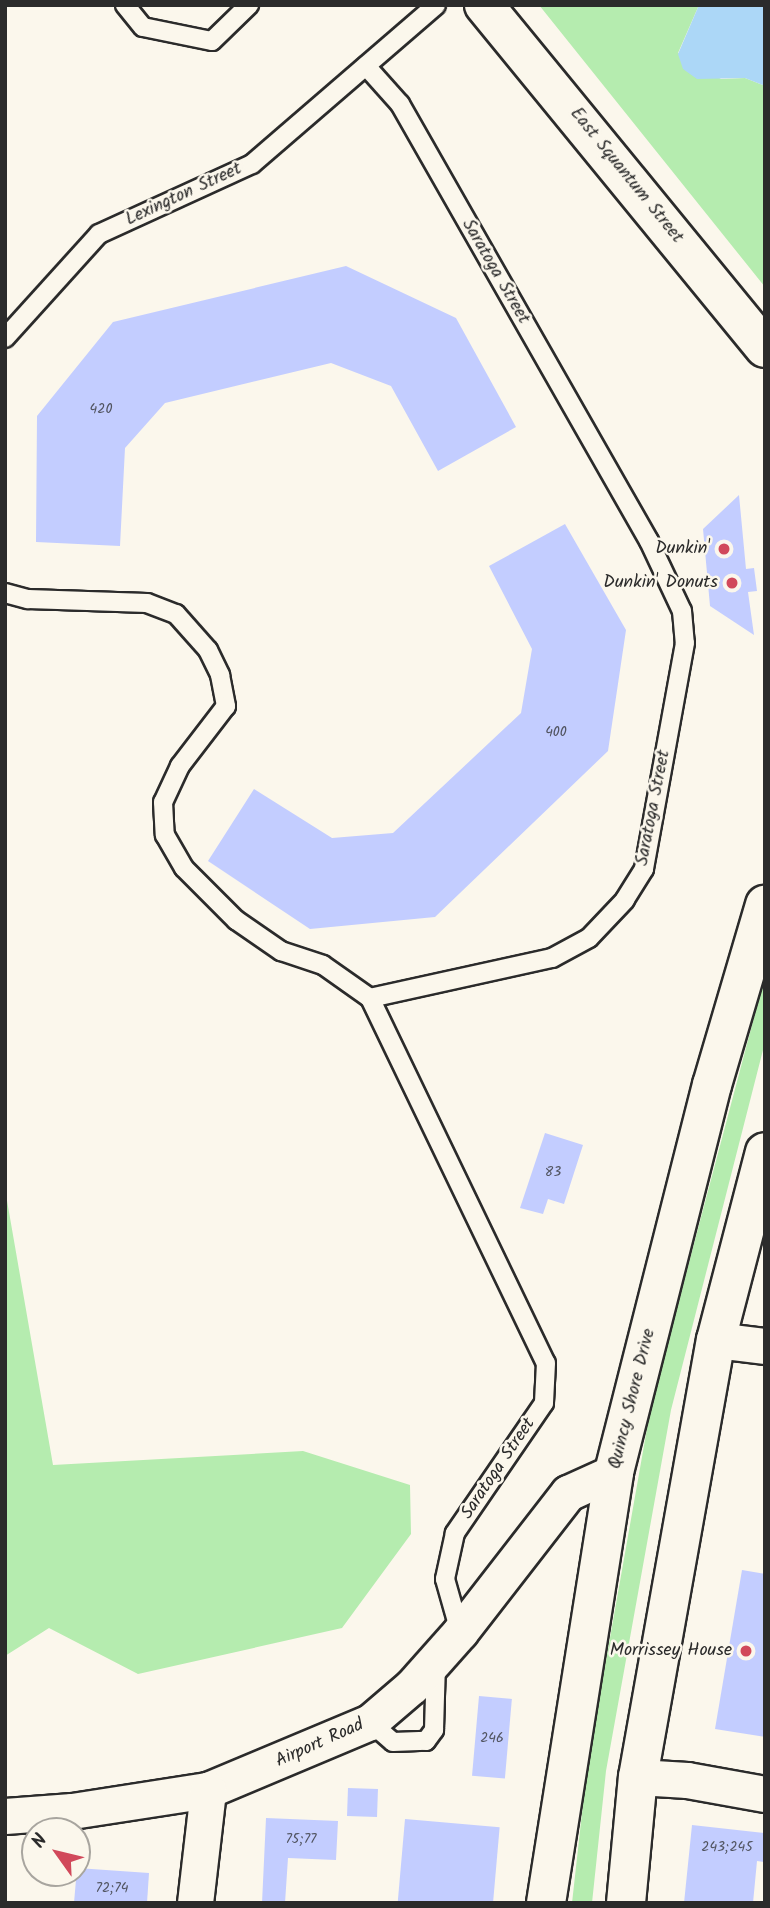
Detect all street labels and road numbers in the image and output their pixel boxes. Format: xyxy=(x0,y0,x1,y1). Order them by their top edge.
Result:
street label: East Squantum Street xyxy=(565,104,687,248)
street label: Lexington Street xyxy=(123,159,245,231)
street label: Saratoga Street xyxy=(456,216,534,328)
street label: Saratoga Street xyxy=(632,748,676,868)
street label: Quincy Shore Drive xyxy=(605,1327,661,1471)
street label: Saratoga Street xyxy=(457,1414,541,1524)
street label: Airport Road xyxy=(273,1715,367,1773)

